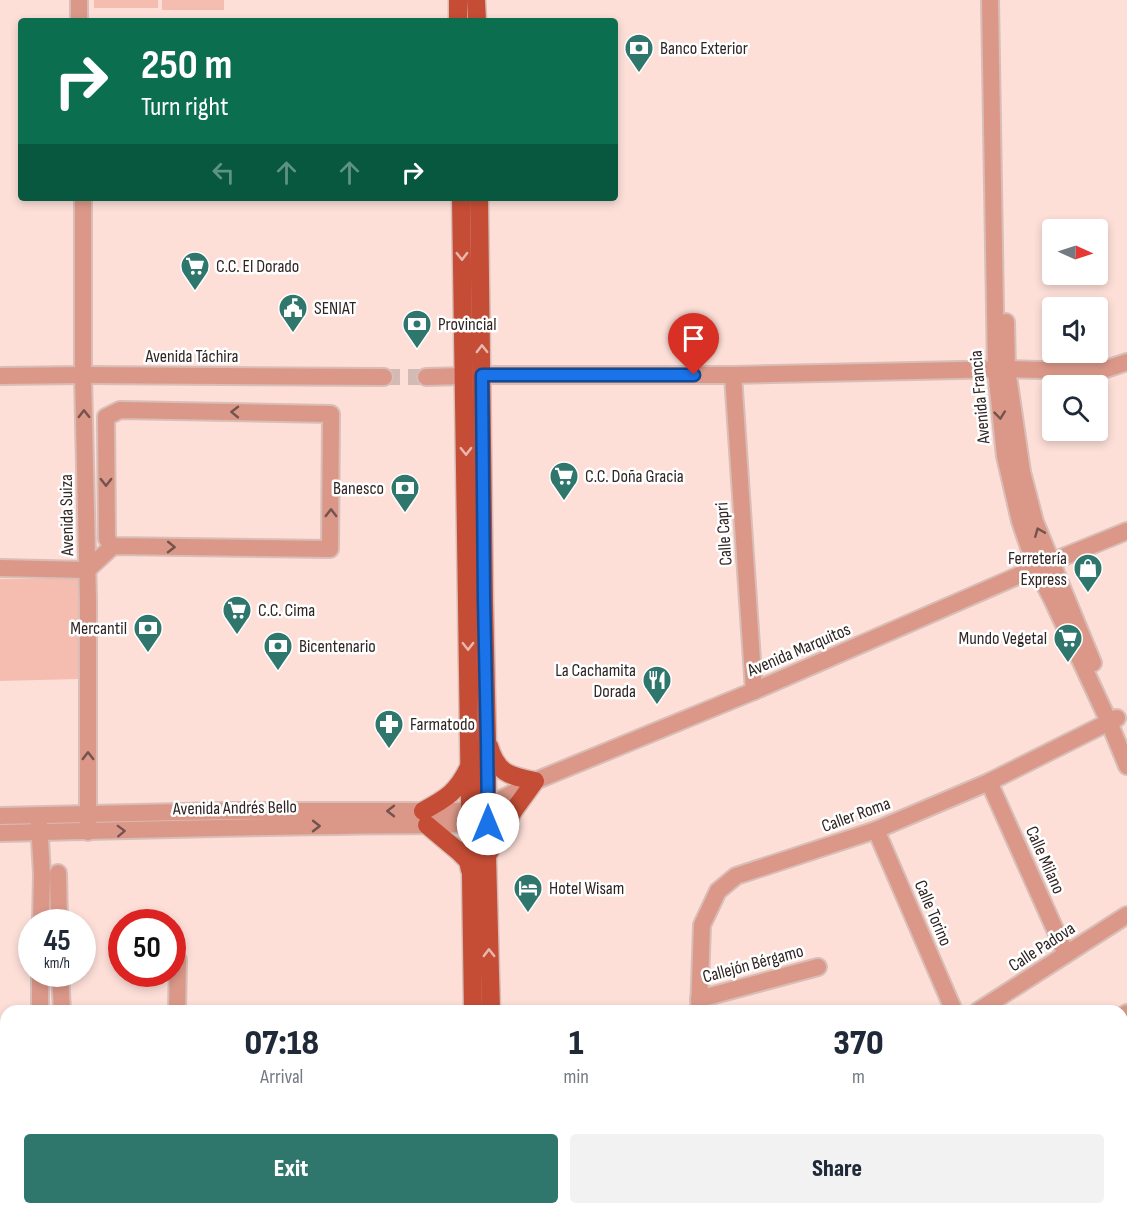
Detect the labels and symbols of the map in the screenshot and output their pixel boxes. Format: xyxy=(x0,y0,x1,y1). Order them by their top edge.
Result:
bank icon: Banco Exterior xyxy=(623,32,655,74)
place label: Banco Exterior xyxy=(660,38,748,59)
north arrow xyxy=(1042,219,1108,285)
supermarket icon: C.C. El Dorado xyxy=(179,250,211,292)
one-way arrow xyxy=(456,252,468,261)
place label: C.C. El Dorado xyxy=(216,256,299,277)
public building icon: SENIAT xyxy=(277,292,309,334)
place label: SENIAT xyxy=(314,298,356,319)
bank icon: Provincial xyxy=(401,308,433,350)
pin xyxy=(668,313,719,375)
place label: Provincial xyxy=(438,314,497,335)
one-way arrow xyxy=(476,345,488,354)
street label: Avenida Táchira xyxy=(144,346,239,367)
street label: Avenida Francia xyxy=(965,349,995,446)
one-way arrow xyxy=(231,406,240,418)
one-way arrow xyxy=(78,410,90,419)
one-way arrow xyxy=(994,411,1006,420)
one-way arrow xyxy=(459,447,472,456)
supermarket icon: C.C. Doña Gracia xyxy=(548,460,580,502)
place label: C.C. Doña Gracia xyxy=(585,466,684,487)
bank icon: Banesco xyxy=(389,472,421,514)
street label: Avenida Suiza xyxy=(56,474,78,557)
one-way arrow xyxy=(100,477,112,486)
place label: Banesco xyxy=(333,478,384,499)
street label: Calle Capri xyxy=(711,502,737,566)
one-way arrow xyxy=(325,508,337,517)
one-way arrow xyxy=(1034,527,1046,538)
one-way arrow xyxy=(167,541,176,553)
place label: Ferretería Express xyxy=(1008,548,1067,590)
shop icon: Ferretería Express xyxy=(1072,552,1104,594)
supermarket icon: C.C. Cima xyxy=(221,594,253,636)
place label: C.C. Cima xyxy=(258,600,315,621)
bank icon: Mercantil xyxy=(132,612,164,654)
place label: Mercantil xyxy=(70,618,127,639)
street label: Avenida Marquitos xyxy=(743,619,854,682)
supermarket icon: Mundo Vegetal xyxy=(1052,622,1084,664)
place label: Mundo Vegetal xyxy=(958,628,1047,649)
bank icon: Bicentenario xyxy=(262,630,294,672)
place label: Bicentenario xyxy=(299,636,376,657)
one-way arrow xyxy=(462,642,474,651)
place label: La Cachamita Dorada xyxy=(555,660,636,702)
restaurant icon: La Cachamita Dorada xyxy=(641,664,673,706)
pharmacy icon: Farmatodo xyxy=(373,708,405,750)
place label: Farmatodo xyxy=(410,714,475,735)
one-way arrow xyxy=(82,752,94,761)
position arrow xyxy=(456,792,520,856)
street label: Caller Roma xyxy=(819,793,893,837)
street label: Avenida Andrés Bello xyxy=(172,796,297,820)
one-way arrow xyxy=(387,805,396,817)
one-way arrow xyxy=(312,820,321,832)
street label: Calle Milano xyxy=(1021,823,1069,897)
one-way arrow xyxy=(117,824,126,837)
hotel icon: Hotel Wisam xyxy=(512,872,544,914)
street label: Calle Torino xyxy=(910,877,956,949)
place label: Hotel Wisam xyxy=(549,878,624,899)
speed limit sign: 50 xyxy=(108,909,186,987)
street label: Calle Padova xyxy=(1005,918,1079,976)
street label: Callejón Bérgamo xyxy=(700,940,806,988)
one-way arrow xyxy=(483,948,496,957)

